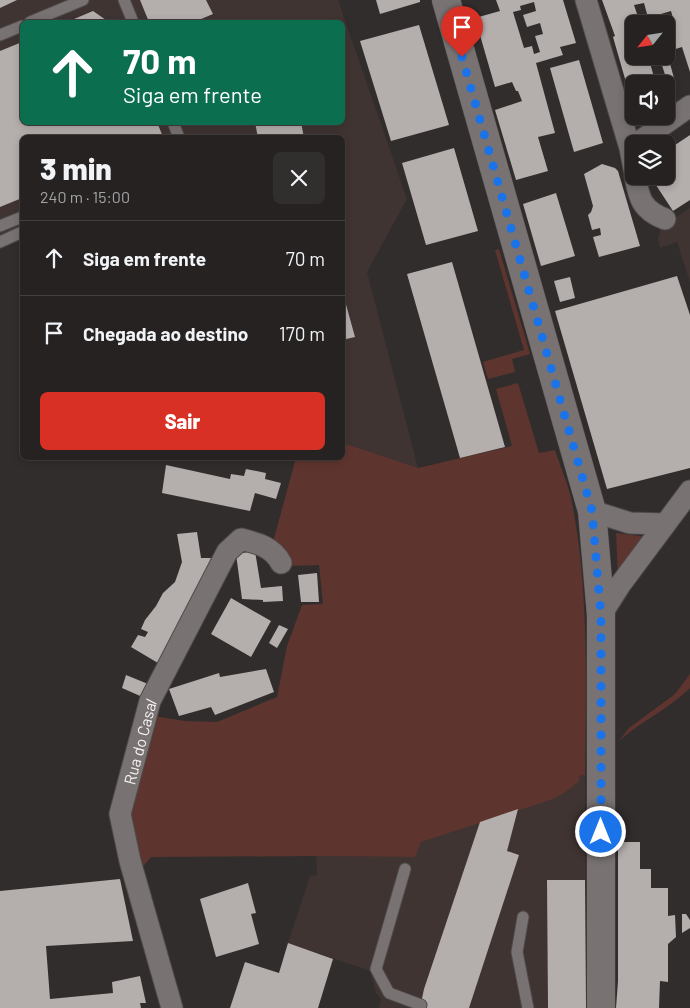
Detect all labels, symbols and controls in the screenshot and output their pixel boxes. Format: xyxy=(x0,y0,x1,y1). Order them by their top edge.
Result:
pin xyxy=(441,6,483,57)
icon: arrive xyxy=(448,13,476,41)
north arrow xyxy=(625,15,675,65)
map controls xyxy=(625,15,675,185)
text: 70 m xyxy=(123,39,197,81)
icon: ahead xyxy=(40,40,105,105)
button: sound xyxy=(625,75,675,125)
text: Siga em frente xyxy=(123,81,262,107)
button: layers xyxy=(625,135,675,185)
text: 3 min xyxy=(40,150,112,186)
button: close xyxy=(273,152,325,204)
text: 240 m · 15:00 xyxy=(40,187,130,206)
icon: ahead xyxy=(40,244,68,272)
text: Siga em frente xyxy=(83,247,206,270)
text: 70 m xyxy=(286,247,325,270)
icon: arrive xyxy=(40,319,68,347)
text: Chegada ao destino xyxy=(83,322,248,345)
text: 170 m xyxy=(279,322,325,345)
button: Sair xyxy=(40,392,325,450)
street label: Rua do Casal xyxy=(119,695,159,786)
position arrow xyxy=(574,805,626,857)

